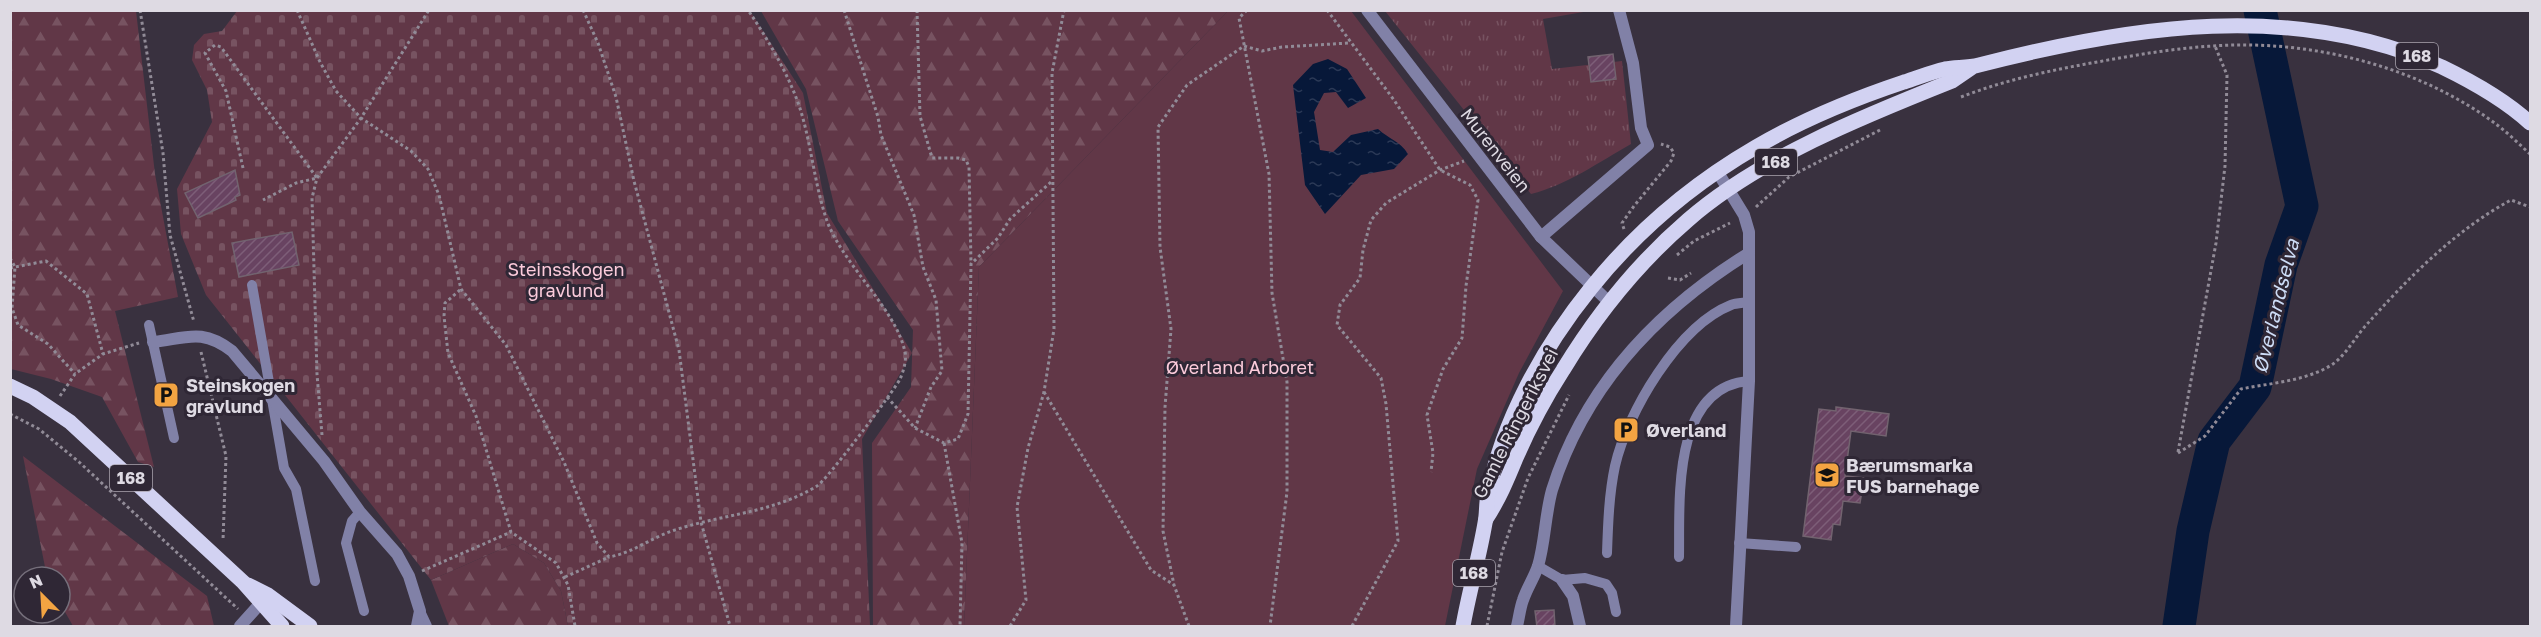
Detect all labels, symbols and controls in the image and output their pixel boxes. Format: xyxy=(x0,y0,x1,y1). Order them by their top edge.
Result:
road number: 168 xyxy=(2396,43,2438,69)
street label: Murenveien xyxy=(1456,103,1536,197)
road number: 168 xyxy=(1755,149,1797,175)
water label: Øverlandselva xyxy=(2247,236,2303,376)
park label: Steinsskogen gravlund xyxy=(508,258,624,301)
street label: Gamle Ringeriksvei xyxy=(1468,344,1562,502)
park label: Øverland Arboret xyxy=(1166,356,1314,378)
place label: Steinskogen gravlund xyxy=(186,374,295,417)
parking icon: Steinskogen gravlund xyxy=(151,380,181,410)
parking icon: Øverland xyxy=(1611,415,1641,445)
place label: Øverland xyxy=(1646,419,1726,441)
place label: Bærumsmarka FUS barnehage xyxy=(1846,454,1980,497)
school or university icon: Bærumsmarka FUS barnehage xyxy=(1812,460,1842,490)
road number: 168 xyxy=(110,465,152,491)
road number: 168 xyxy=(1453,560,1495,586)
north arrow xyxy=(12,565,72,625)
text: N xyxy=(26,570,46,593)

